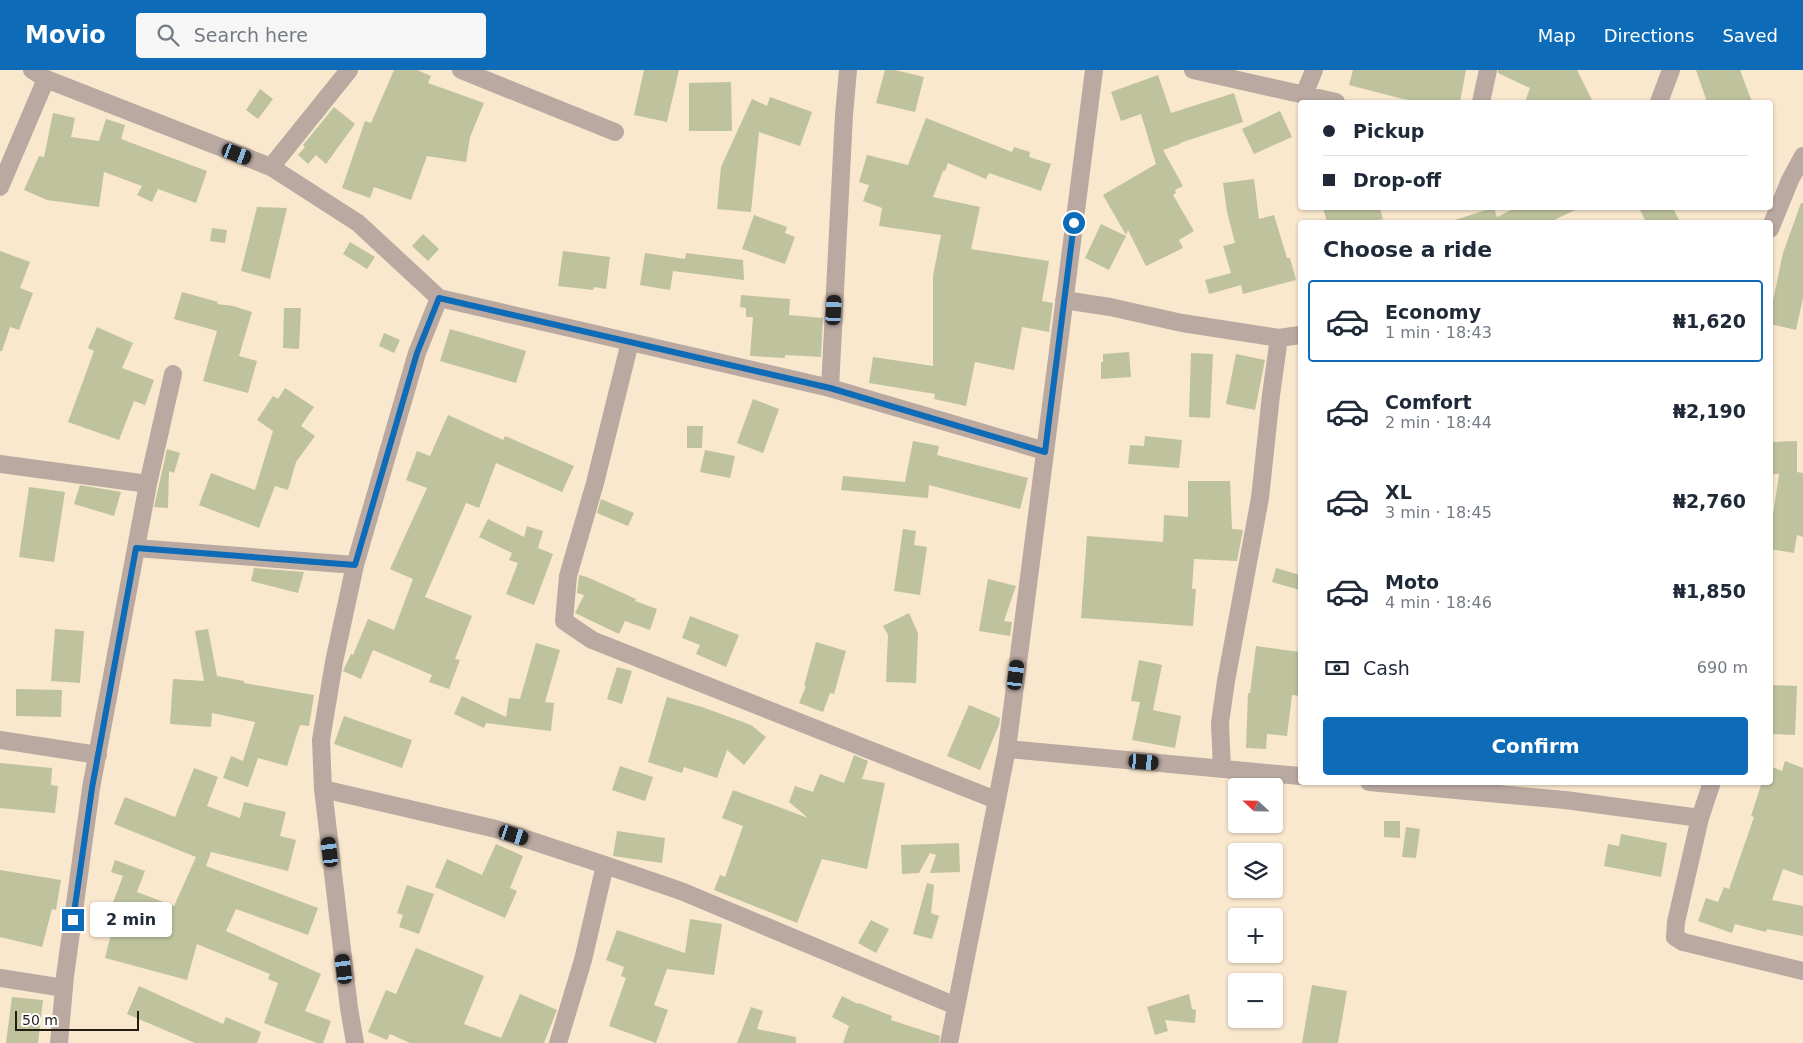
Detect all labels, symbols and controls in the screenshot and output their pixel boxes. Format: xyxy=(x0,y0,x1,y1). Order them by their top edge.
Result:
search box xyxy=(136,13,486,58)
text: Movio xyxy=(25,21,106,49)
icon: search xyxy=(154,21,182,49)
text: Search here xyxy=(194,24,308,46)
text: Map xyxy=(1538,25,1576,46)
text: Directions xyxy=(1604,25,1694,46)
text: Saved xyxy=(1722,25,1778,46)
text: Pickup xyxy=(1353,120,1424,142)
car xyxy=(220,142,253,166)
text: Drop-off xyxy=(1353,169,1441,191)
route start xyxy=(1063,212,1085,234)
text: Choose a ride xyxy=(1323,237,1492,262)
car xyxy=(825,295,842,325)
icon: car xyxy=(1325,299,1370,344)
text: Economy xyxy=(1385,301,1481,323)
text: ₦1,620 xyxy=(1673,310,1746,332)
text: 1 min · 18:43 xyxy=(1385,323,1492,342)
icon: car xyxy=(1325,389,1370,434)
text: Comfort xyxy=(1385,391,1472,413)
text: ₦2,190 xyxy=(1673,400,1746,422)
text: 2 min · 18:44 xyxy=(1385,413,1492,432)
icon: car xyxy=(1325,479,1370,524)
text: XL xyxy=(1385,481,1412,503)
text: ₦2,760 xyxy=(1673,490,1746,512)
text: 3 min · 18:45 xyxy=(1385,503,1492,522)
icon: car xyxy=(1325,569,1370,614)
text: Moto xyxy=(1385,571,1439,593)
text: ₦1,850 xyxy=(1673,580,1746,602)
text: 4 min · 18:46 xyxy=(1385,593,1492,612)
icon: cash xyxy=(1323,654,1351,682)
text: Cash xyxy=(1363,657,1410,679)
text: 690 m xyxy=(1697,658,1748,677)
car xyxy=(1006,659,1025,691)
button: Confirm xyxy=(1323,717,1748,775)
car xyxy=(1128,753,1159,771)
north arrow xyxy=(1228,778,1282,832)
map controls xyxy=(1228,778,1283,1028)
car xyxy=(497,823,530,847)
car xyxy=(320,836,339,868)
button: layers xyxy=(1228,843,1283,898)
callout: 2 min xyxy=(90,902,173,938)
button: + xyxy=(1228,908,1283,963)
route end xyxy=(62,909,84,931)
text: 2 min xyxy=(106,910,156,929)
car xyxy=(334,953,353,985)
button: − xyxy=(1228,973,1283,1028)
scale bar xyxy=(15,1008,139,1031)
text: 50 m xyxy=(22,1012,58,1028)

